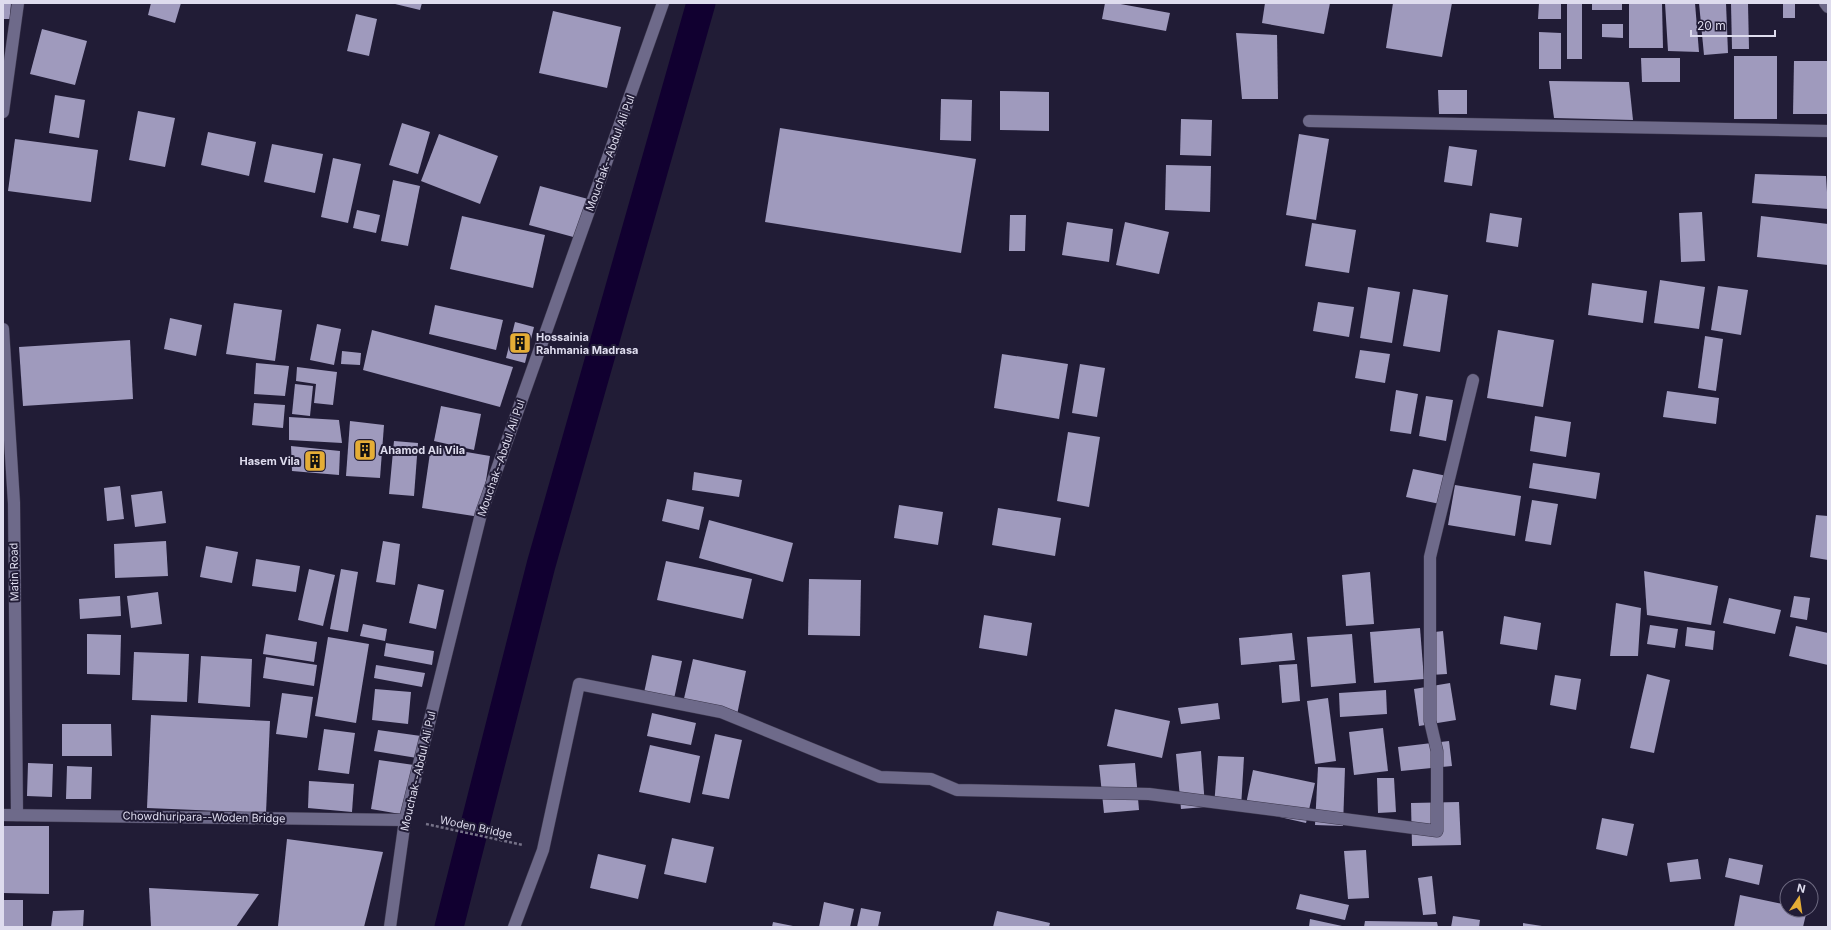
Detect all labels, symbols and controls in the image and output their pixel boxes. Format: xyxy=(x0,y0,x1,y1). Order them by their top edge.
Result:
scale bar xyxy=(1691,12,1775,38)
text: 20 m xyxy=(1697,18,1726,33)
street label: Mouchak--Abdul Ali Pul xyxy=(582,93,638,213)
building icon: Hossainia Rahmania Madrasa xyxy=(507,330,533,356)
place label: Hossainia Rahmania Madrasa xyxy=(536,330,638,357)
street label: Mouchak--Abdul Ali Pul xyxy=(474,398,528,518)
building icon: Ahamod Ali Vila xyxy=(352,437,378,463)
place label: Ahamod Ali Vila xyxy=(380,443,465,457)
building icon: Hasem Vila xyxy=(302,448,328,474)
place label: Hasem Vila xyxy=(239,454,300,468)
street label: Matin Road xyxy=(6,543,22,601)
street label: Mouchak--Abdul Ali Pul xyxy=(397,710,439,832)
street label: Chowdhuripara--Woden Bridge xyxy=(122,809,286,825)
street label: Woden Bridge xyxy=(439,812,513,842)
north arrow xyxy=(1779,878,1819,918)
text: N xyxy=(1796,880,1807,896)

